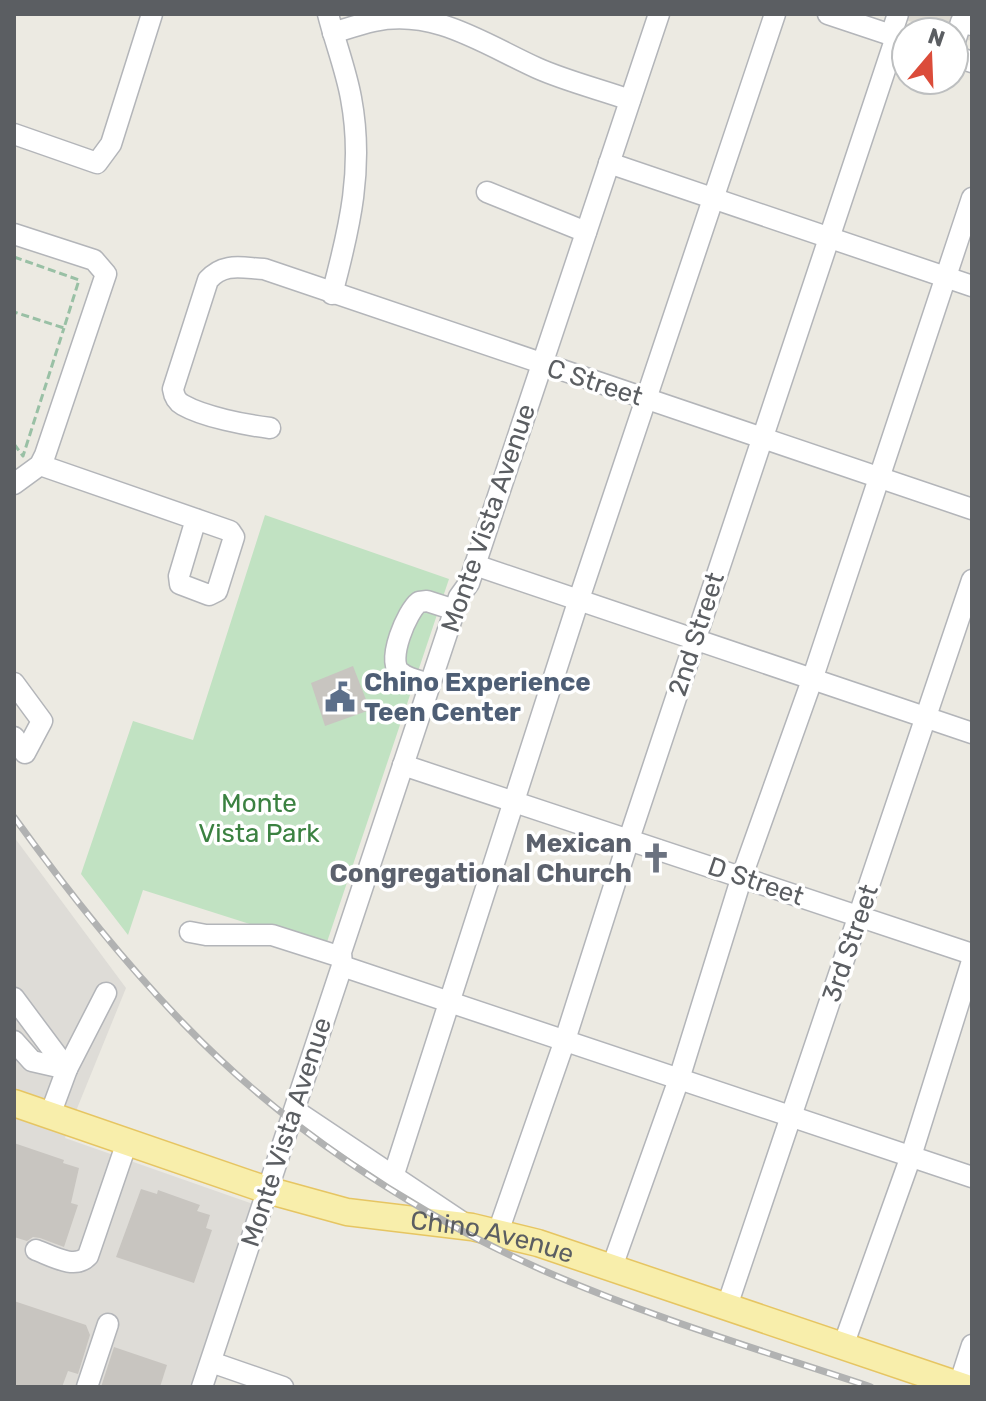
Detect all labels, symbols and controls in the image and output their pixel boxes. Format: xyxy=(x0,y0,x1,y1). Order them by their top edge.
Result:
north arrow xyxy=(890,16,970,96)
text: N xyxy=(924,22,948,53)
street label: C Street xyxy=(543,352,647,412)
street label: Monte Vista Avenue xyxy=(435,400,542,636)
street label: 2nd Street xyxy=(662,568,731,700)
place label: Chino Experience Teen Center xyxy=(364,667,591,728)
public building icon: Chino Experience Teen Center xyxy=(323,680,357,714)
park label: Monte Vista Park xyxy=(198,788,320,849)
place label: Mexican Congregational Church xyxy=(330,828,632,889)
church icon: Mexican Congregational Church xyxy=(639,841,673,875)
street label: D Street xyxy=(704,851,808,912)
street label: 3rd Street xyxy=(816,880,885,1006)
street label: Monte Vista Avenue xyxy=(235,1014,338,1251)
street label: Chino Avenue xyxy=(409,1205,578,1270)

